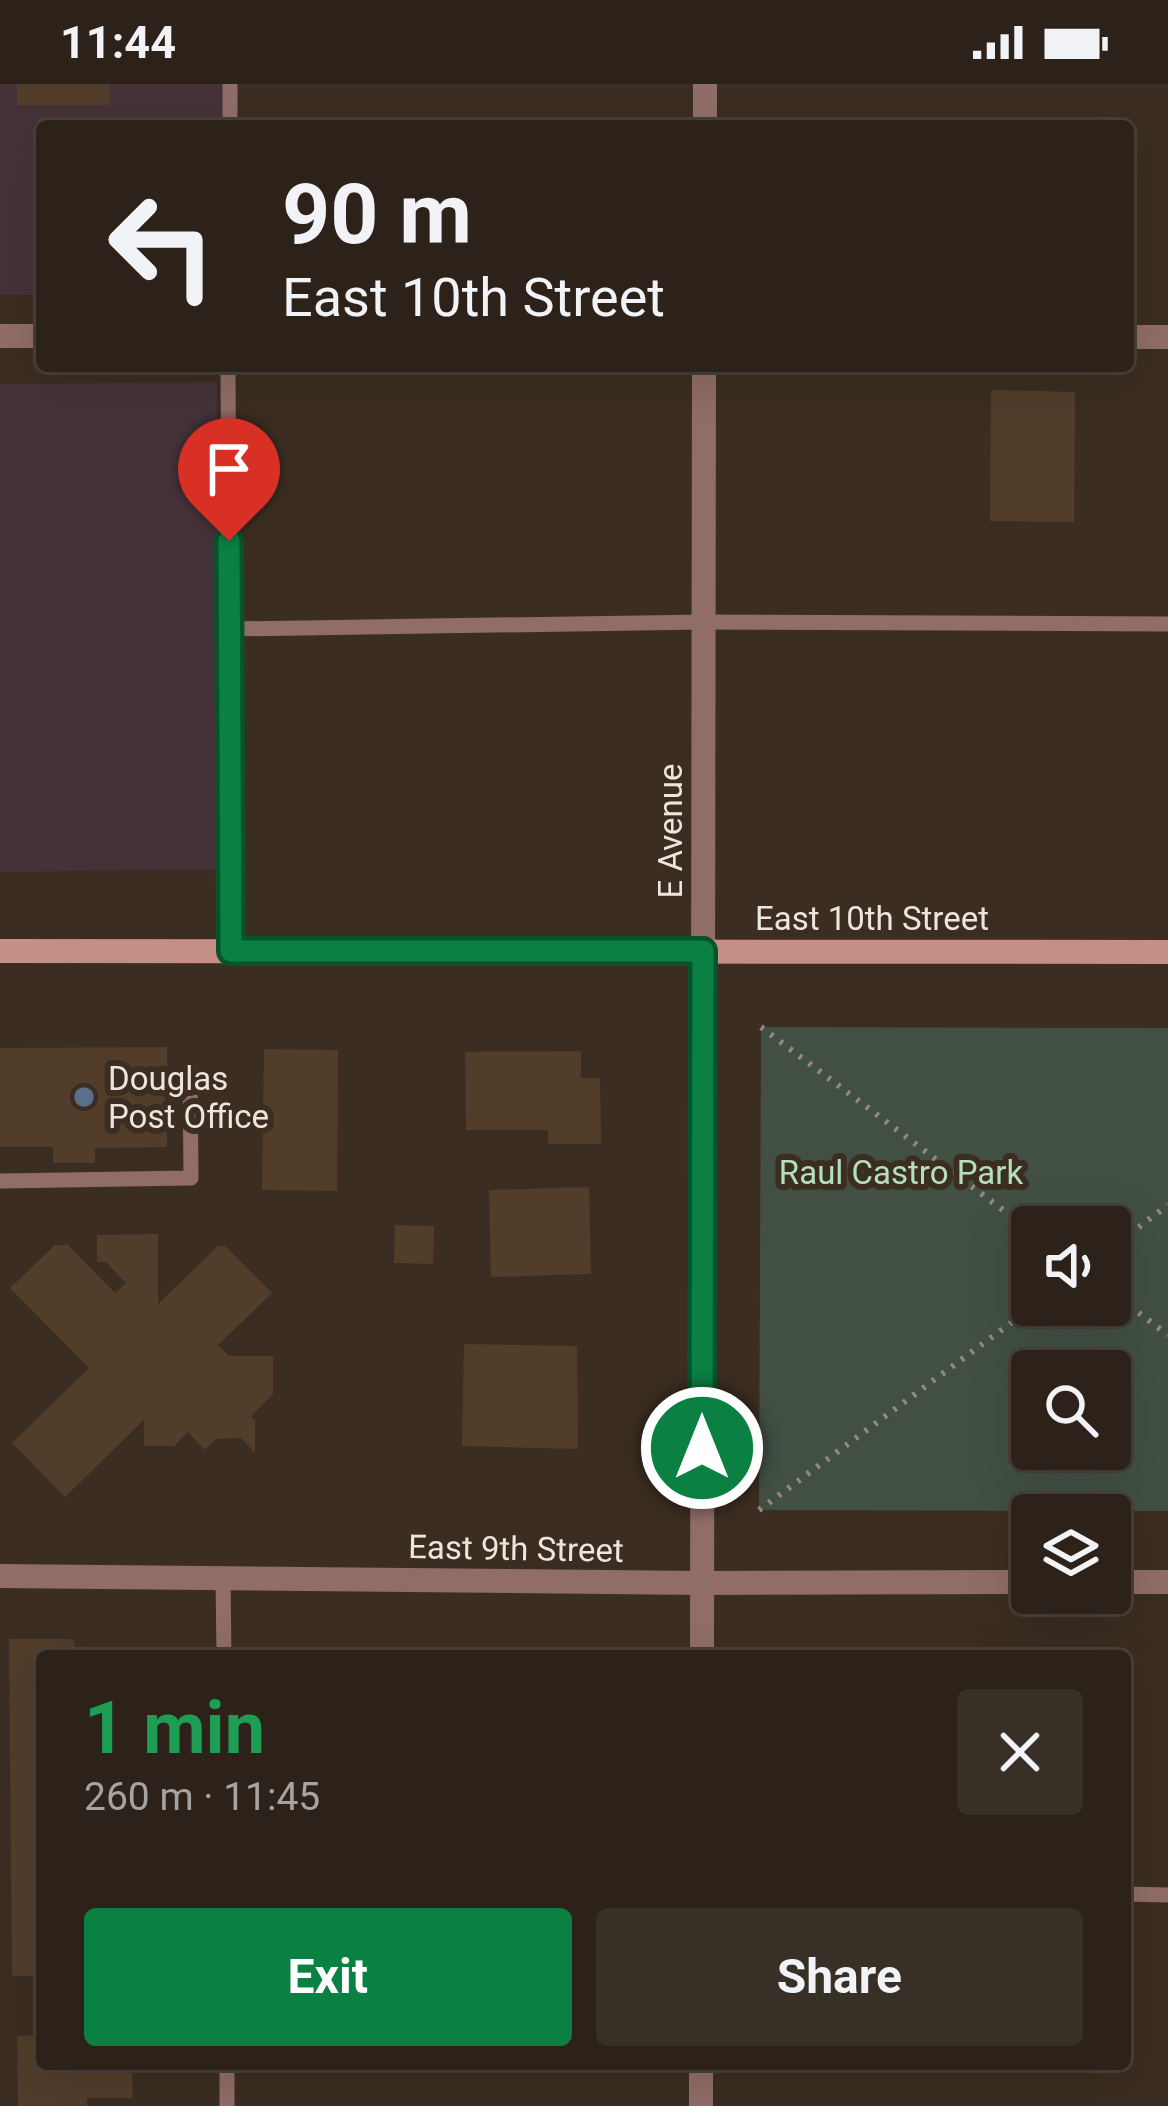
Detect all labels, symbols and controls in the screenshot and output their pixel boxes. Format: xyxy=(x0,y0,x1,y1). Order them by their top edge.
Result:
text: 11:44 xyxy=(60,16,176,69)
text: 90 m xyxy=(282,165,472,264)
icon: left xyxy=(84,168,240,324)
text: East 10th Street xyxy=(282,266,665,329)
pin xyxy=(178,418,280,541)
icon: arrive xyxy=(196,436,262,502)
street label: E Avenue xyxy=(651,764,690,898)
street label: East 10th Street xyxy=(755,899,989,938)
place label: Douglas Post Office xyxy=(108,1059,269,1136)
marker: Douglas Post Office xyxy=(71,1084,97,1110)
park label: Raul Castro Park xyxy=(779,1153,1023,1192)
map controls xyxy=(1011,1206,1131,1614)
button: sound xyxy=(1011,1206,1131,1326)
button: search xyxy=(1011,1350,1131,1470)
position arrow xyxy=(639,1385,765,1511)
button: layers xyxy=(1011,1494,1131,1614)
street label: East 9th Street xyxy=(408,1527,624,1570)
text: 1 min xyxy=(84,1686,265,1771)
button: close xyxy=(957,1689,1083,1815)
text: 260 m · 11:45 xyxy=(84,1774,320,1820)
button: Exit xyxy=(84,1908,572,2046)
button: Share xyxy=(596,1908,1083,2046)

